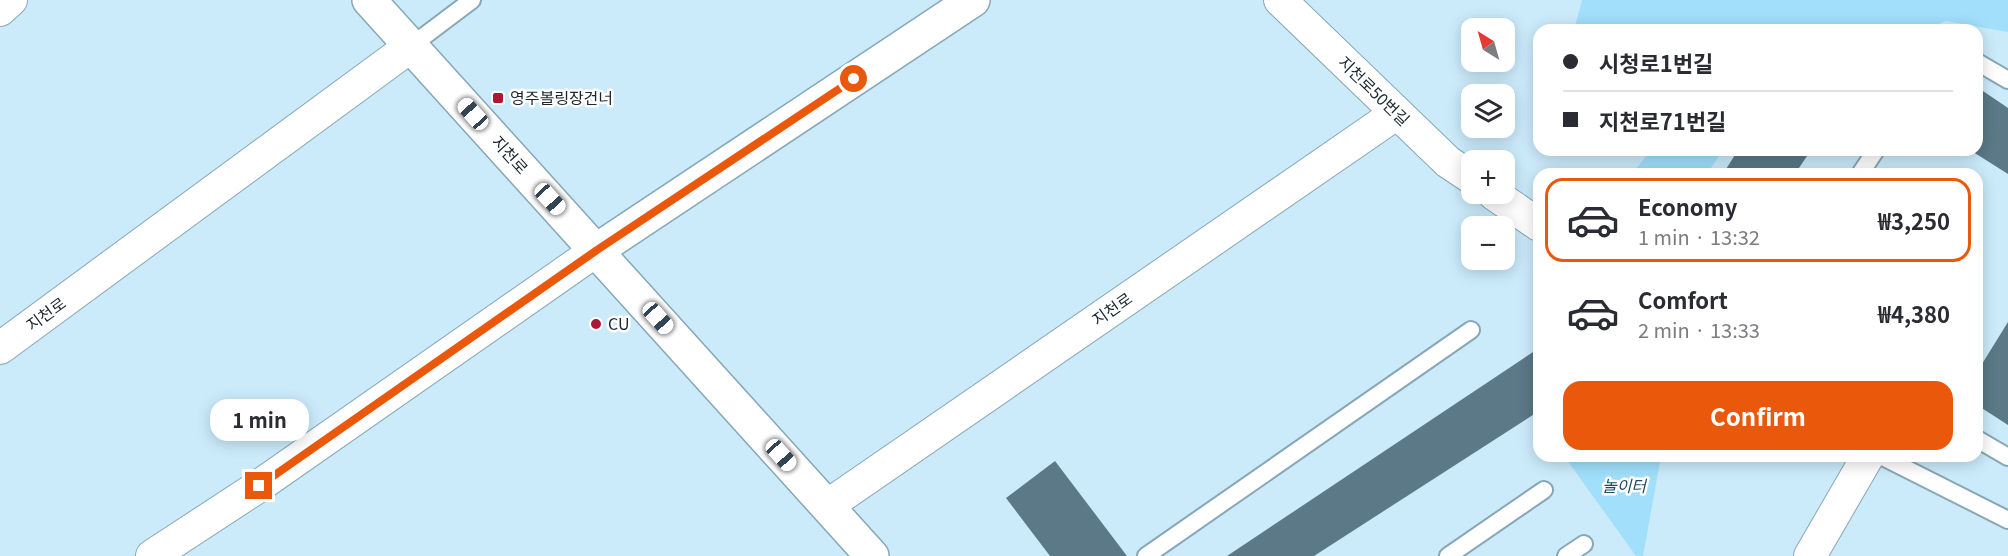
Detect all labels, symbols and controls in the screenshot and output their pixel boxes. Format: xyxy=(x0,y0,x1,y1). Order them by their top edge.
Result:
north arrow xyxy=(1461,18,1515,72)
map controls xyxy=(1461,18,1515,270)
text: 시청로1번길 xyxy=(1599,46,1713,78)
street label: 지천로50번길 xyxy=(1333,50,1416,131)
route start xyxy=(840,65,867,92)
button: layers xyxy=(1461,84,1515,138)
place label: 영주볼링장건너 xyxy=(510,85,613,109)
marker: 영주볼링장건너 xyxy=(491,91,505,105)
car xyxy=(454,95,492,133)
text: 지천로71번길 xyxy=(1599,104,1726,136)
street label: 지천로 xyxy=(487,130,535,179)
button: + xyxy=(1461,150,1515,204)
car xyxy=(531,180,569,218)
text: Economy xyxy=(1638,190,1737,222)
icon: car xyxy=(1566,193,1620,247)
text: ₩3,250 xyxy=(1878,204,1950,236)
button: − xyxy=(1461,216,1515,270)
text: 1 min · 13:32 xyxy=(1638,222,1760,251)
text: Comfort xyxy=(1638,283,1728,315)
street label: 지천로 xyxy=(1086,286,1137,331)
icon: car xyxy=(1566,286,1620,340)
street label: 지천로 xyxy=(20,290,71,336)
text: ₩4,380 xyxy=(1878,297,1950,329)
car xyxy=(639,299,677,337)
place label: CU xyxy=(608,311,629,335)
text: 2 min · 13:33 xyxy=(1638,315,1760,344)
marker: CU xyxy=(589,317,603,331)
button: Confirm xyxy=(1563,381,1953,450)
callout: 1 min xyxy=(210,399,308,441)
text: 1 min xyxy=(232,405,287,434)
car xyxy=(762,436,800,474)
route end xyxy=(245,472,272,499)
park label: 놀이터 xyxy=(1602,473,1648,497)

